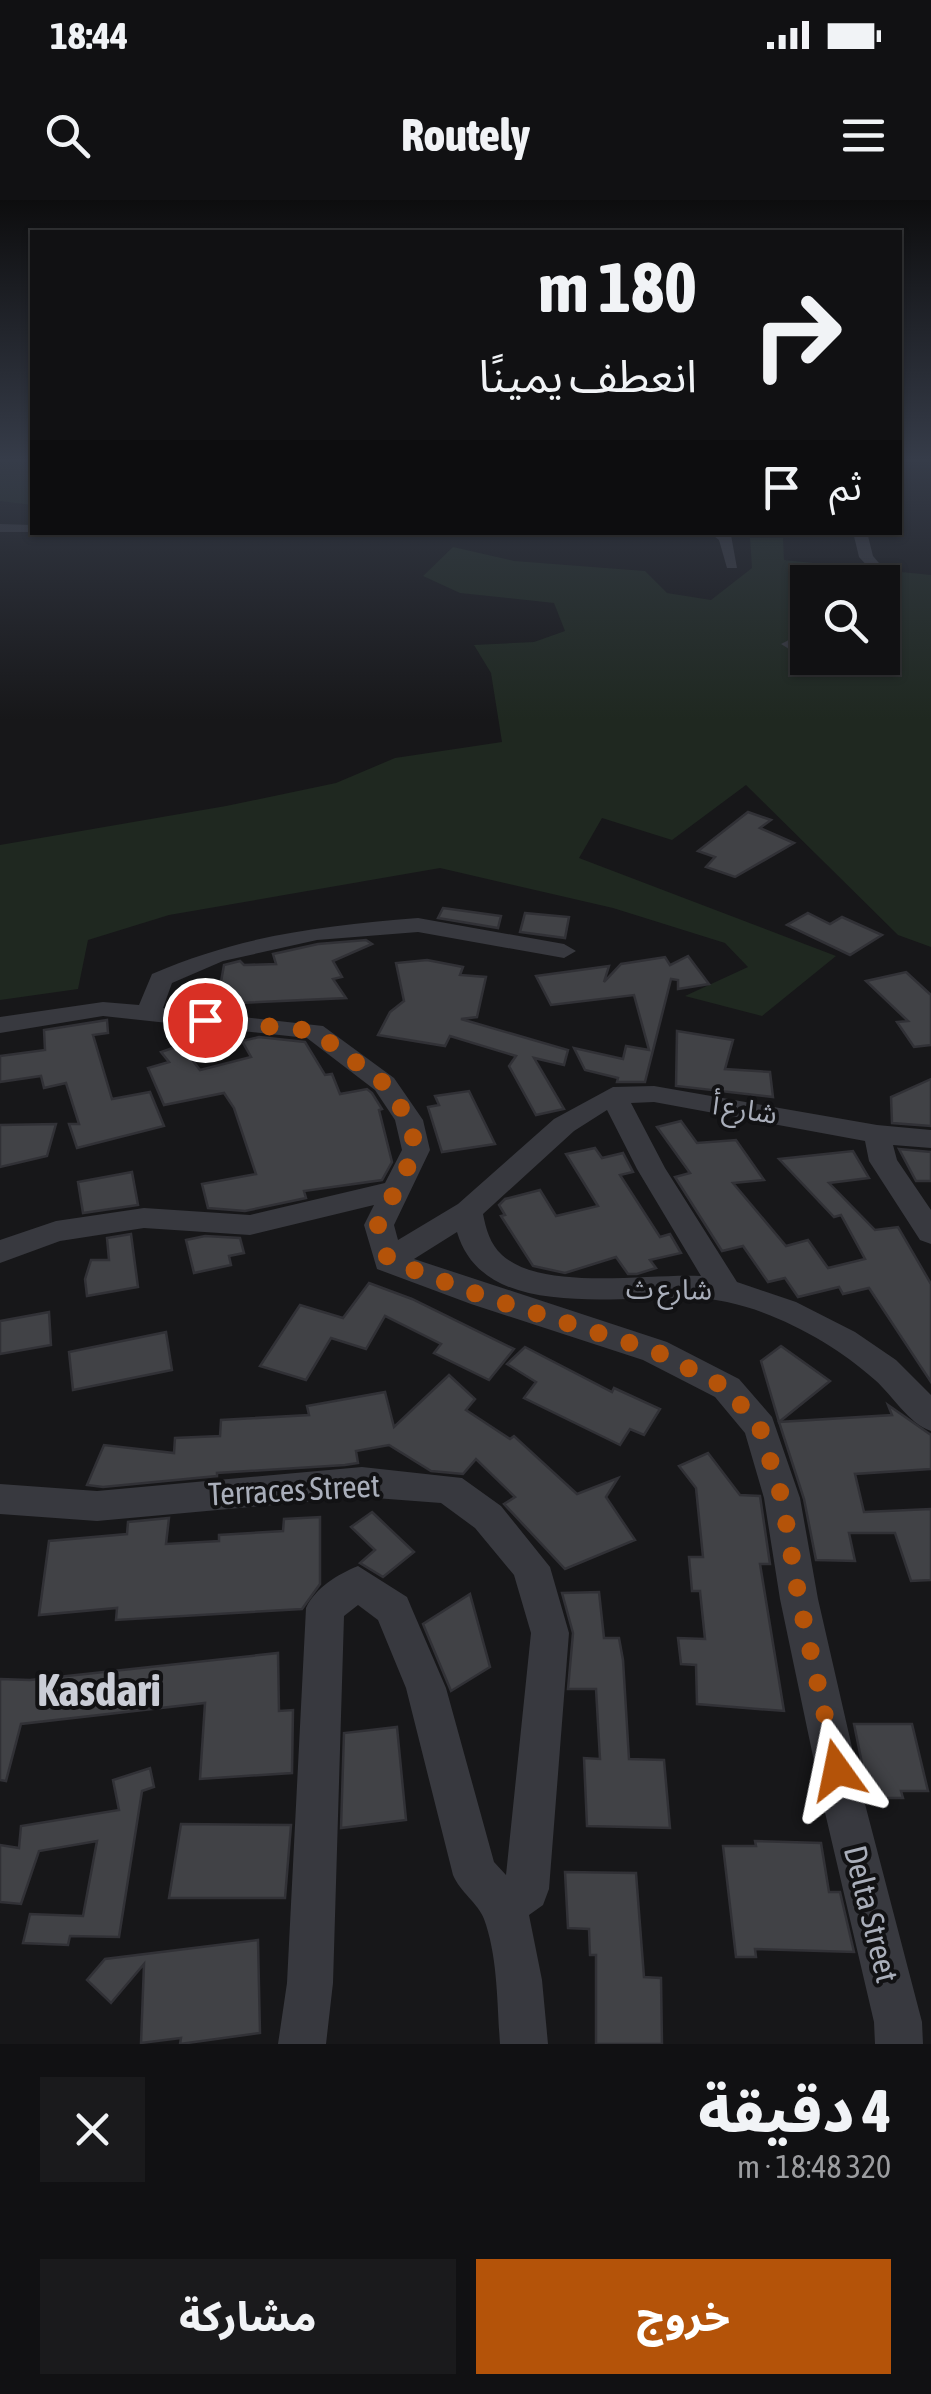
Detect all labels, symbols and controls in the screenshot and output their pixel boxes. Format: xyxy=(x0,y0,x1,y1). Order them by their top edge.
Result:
text: 18:44 xyxy=(50,14,128,57)
icon: search xyxy=(40,108,95,163)
icon: menu xyxy=(836,108,891,163)
text: Routely xyxy=(401,109,530,161)
text: 180 m xyxy=(538,247,697,327)
icon: right xyxy=(732,270,862,400)
text: انعطف يمينًا xyxy=(478,350,697,402)
icon: arrive xyxy=(754,460,809,515)
text: ثم xyxy=(829,465,862,508)
map controls xyxy=(790,565,900,675)
button: search xyxy=(790,565,900,675)
pin xyxy=(163,978,248,1063)
icon: arrive xyxy=(178,993,233,1048)
street label: شارع أ xyxy=(709,1087,780,1135)
street label: شارع ث xyxy=(626,1272,712,1311)
street label: Terraces Street xyxy=(207,1467,381,1512)
district label: Kasdari xyxy=(37,1664,161,1716)
position arrow xyxy=(785,1718,889,1822)
street label: Delta Street xyxy=(837,1842,906,1986)
text: 4 دقيقة xyxy=(698,2076,891,2145)
button: close xyxy=(40,2077,145,2182)
text: 320 m · 18:48 xyxy=(737,2148,891,2185)
button: مشاركة xyxy=(40,2259,456,2374)
button: خروج xyxy=(476,2259,891,2374)

